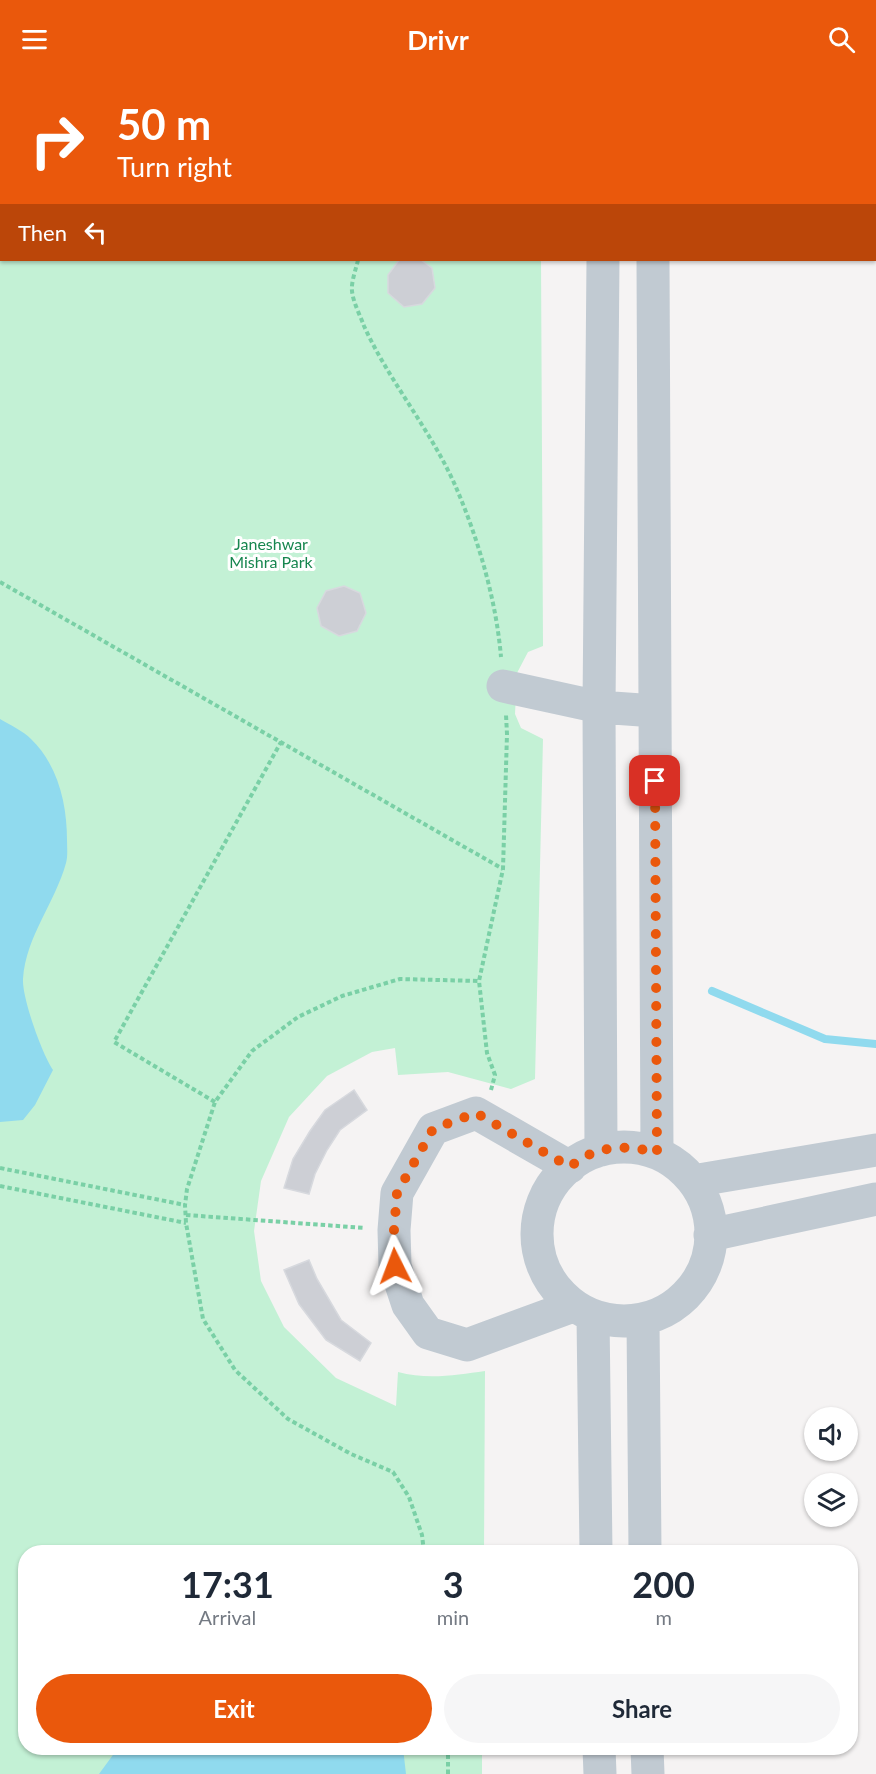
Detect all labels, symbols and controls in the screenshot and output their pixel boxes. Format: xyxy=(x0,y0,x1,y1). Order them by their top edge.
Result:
icon: menu xyxy=(18,23,51,56)
text: Drivr xyxy=(407,23,469,56)
icon: search xyxy=(825,23,858,56)
text: 50 m xyxy=(117,99,211,149)
icon: right xyxy=(18,102,96,180)
text: Turn right xyxy=(117,150,232,183)
icon: left xyxy=(79,216,112,249)
text: Then xyxy=(18,219,67,246)
park label: Janeshwar Mishra Park xyxy=(229,534,314,571)
pin xyxy=(629,755,680,806)
icon: arrive xyxy=(638,764,671,797)
position arrow xyxy=(363,1234,427,1298)
map controls xyxy=(804,1407,858,1527)
button: sound xyxy=(804,1407,858,1461)
button: layers xyxy=(804,1473,858,1527)
text: 17:31 xyxy=(181,1562,274,1606)
text: 3 xyxy=(443,1562,464,1606)
text: 200 xyxy=(632,1562,695,1606)
text: Arrival xyxy=(199,1605,256,1629)
text: min xyxy=(437,1605,469,1629)
text: m xyxy=(655,1605,672,1629)
button: Exit xyxy=(36,1674,432,1743)
button: Share xyxy=(444,1674,840,1743)

